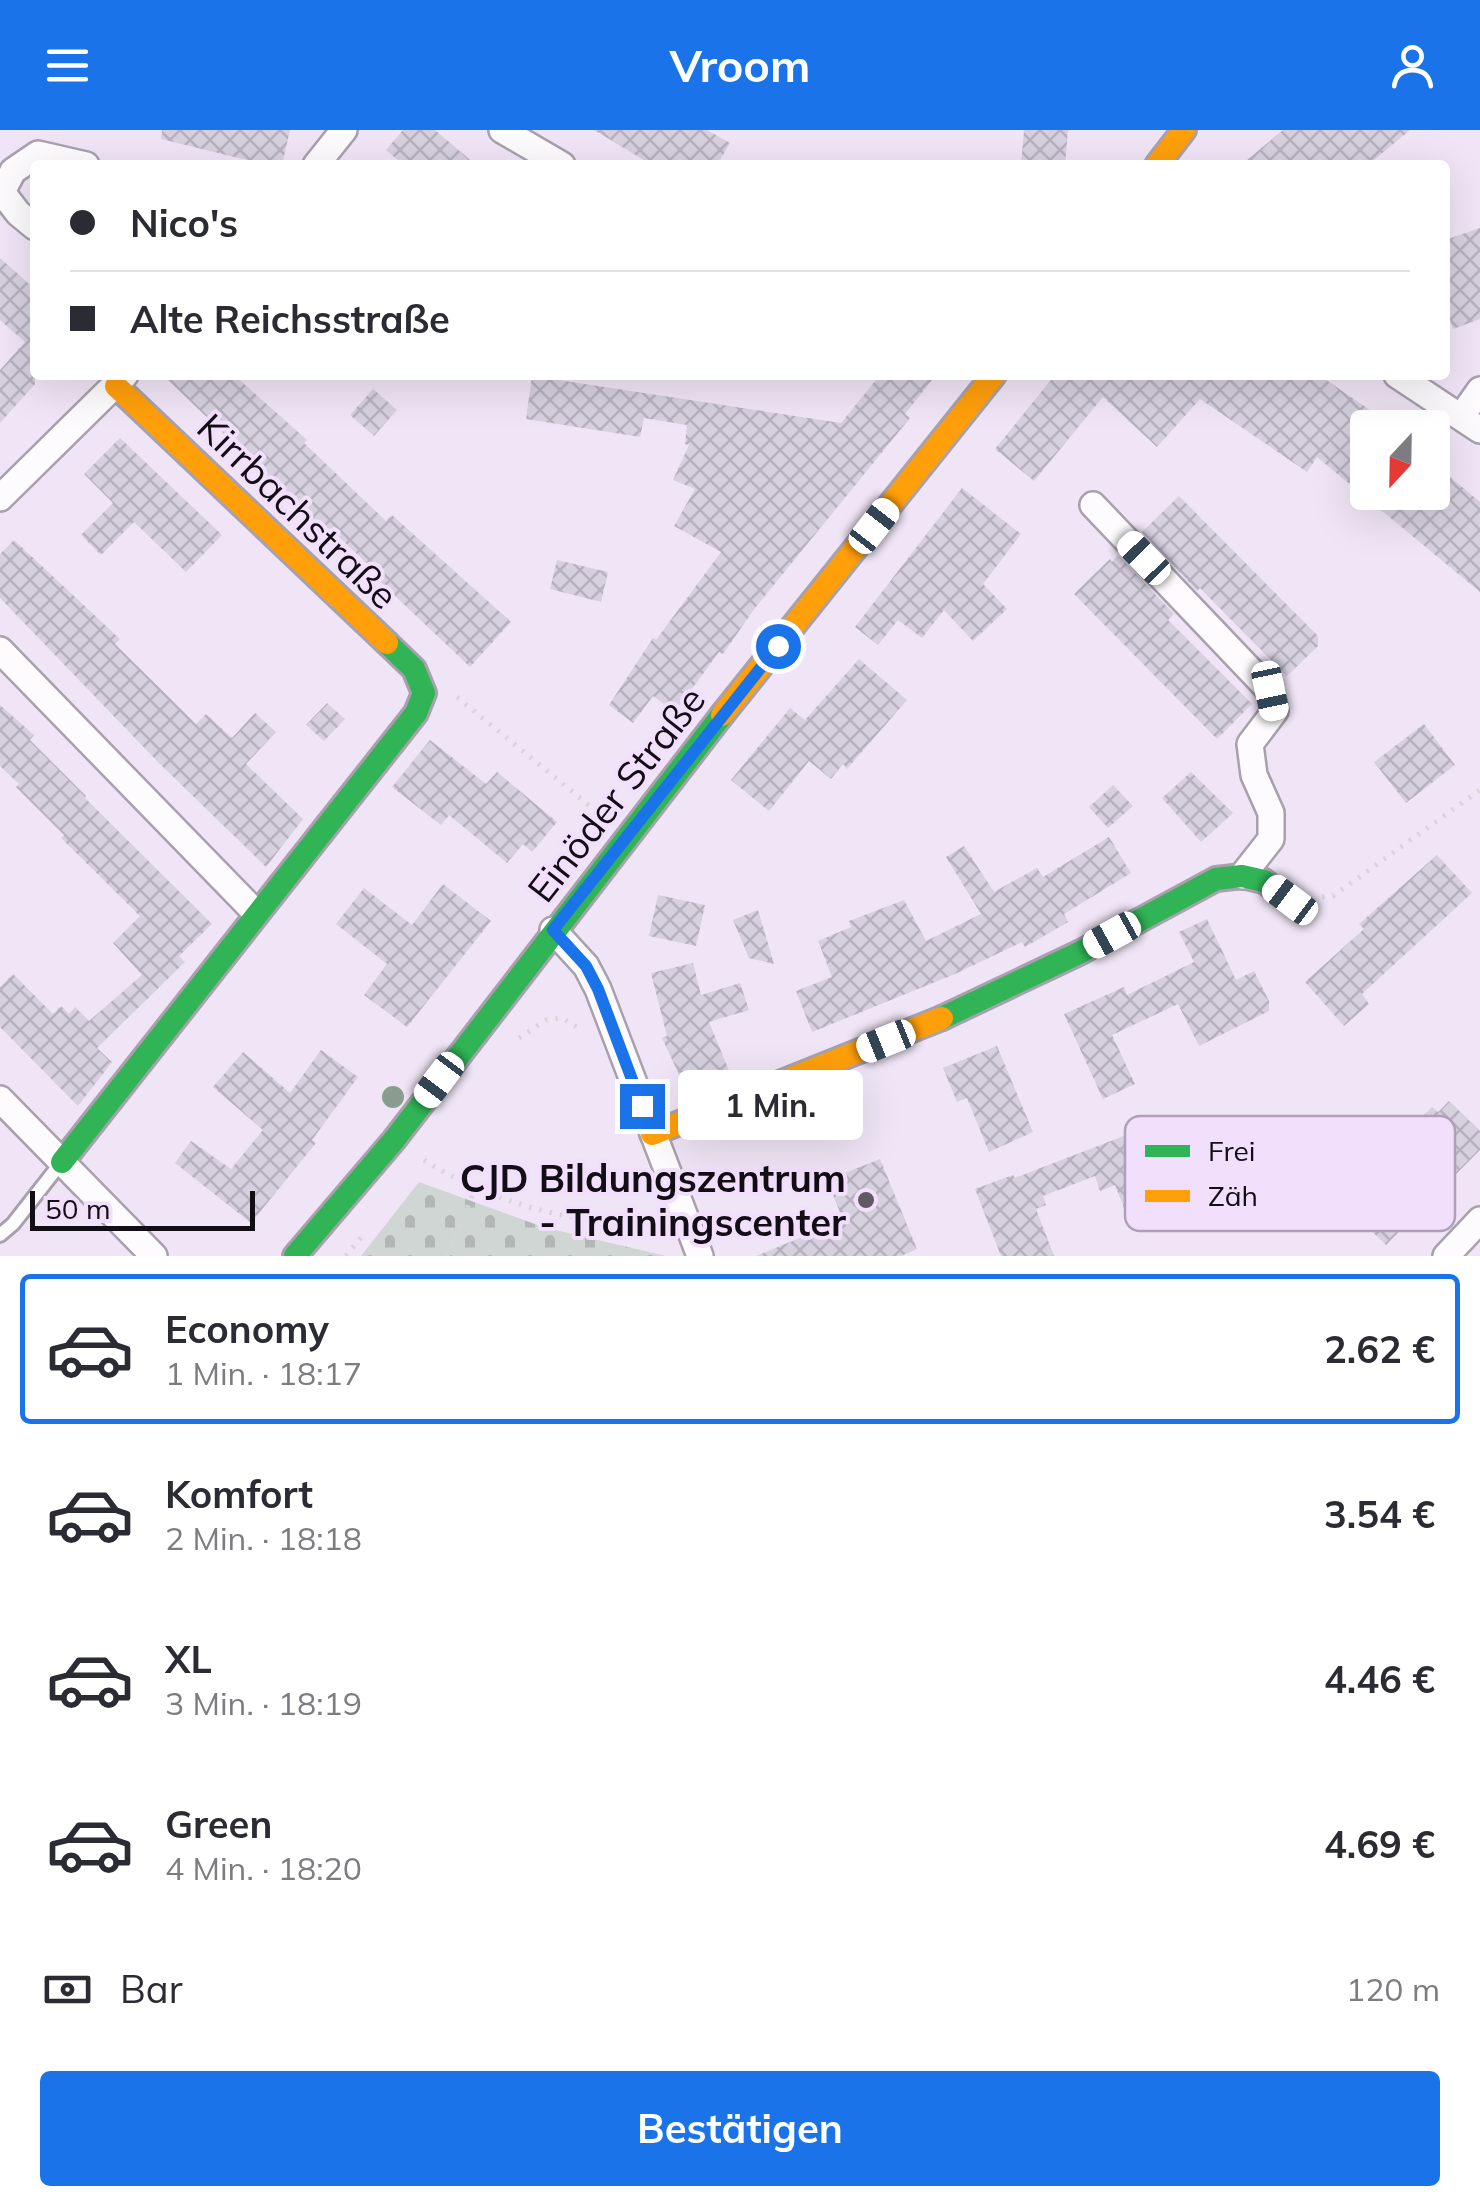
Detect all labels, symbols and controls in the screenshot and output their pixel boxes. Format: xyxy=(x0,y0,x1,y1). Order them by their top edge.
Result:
text: Vroom xyxy=(670,37,810,93)
icon: menu xyxy=(40,38,95,93)
icon: person xyxy=(1385,38,1440,93)
text: Nico's xyxy=(130,199,238,247)
text: Alte Reichsstraße xyxy=(130,295,450,343)
street label: Kirrbachstraße xyxy=(188,403,408,619)
north arrow xyxy=(1350,410,1450,510)
map controls xyxy=(1350,410,1450,510)
car xyxy=(844,493,904,559)
car xyxy=(1112,526,1176,590)
route start xyxy=(756,624,801,669)
car xyxy=(1249,659,1291,723)
street label: Einöder Straße xyxy=(517,677,715,911)
car xyxy=(1257,870,1323,930)
car xyxy=(1078,907,1146,963)
car xyxy=(853,1016,919,1066)
car xyxy=(409,1047,469,1113)
callout: 1 Min. xyxy=(677,1071,862,1141)
route end xyxy=(620,1084,665,1129)
text: 1 Min. xyxy=(725,1085,816,1125)
legend xyxy=(1125,1116,1455,1231)
text: Frei xyxy=(1208,1133,1255,1168)
place label: CJD Bildungszentrum - Trainingscenter xyxy=(460,1154,846,1246)
text: Zäh xyxy=(1208,1178,1258,1213)
scale bar xyxy=(30,1186,255,1230)
marker: CJD Bildungszentrum - Trainingscenter xyxy=(855,1189,877,1211)
text: 50 m xyxy=(45,1191,111,1226)
icon: car xyxy=(45,1304,135,1394)
text: Economy xyxy=(165,1305,329,1353)
text: 2.62 € xyxy=(1324,1325,1435,1373)
text: 1 Min. · 18:17 xyxy=(165,1353,362,1393)
icon: car xyxy=(45,1469,135,1559)
text: Komfort xyxy=(165,1470,313,1518)
text: 3.54 € xyxy=(1324,1490,1435,1538)
text: 2 Min. · 18:18 xyxy=(165,1518,362,1558)
icon: car xyxy=(45,1634,135,1724)
text: XL xyxy=(165,1635,212,1683)
text: 4.46 € xyxy=(1324,1655,1435,1703)
text: 3 Min. · 18:19 xyxy=(165,1683,362,1723)
icon: car xyxy=(45,1799,135,1889)
text: Green xyxy=(165,1800,272,1848)
text: 4.69 € xyxy=(1324,1820,1435,1868)
text: 4 Min. · 18:20 xyxy=(165,1848,362,1888)
icon: cash xyxy=(40,1962,95,2017)
text: Bar xyxy=(120,1965,182,2013)
text: 120 m xyxy=(1346,1969,1440,2009)
button: Bestätigen xyxy=(40,2071,1440,2186)

